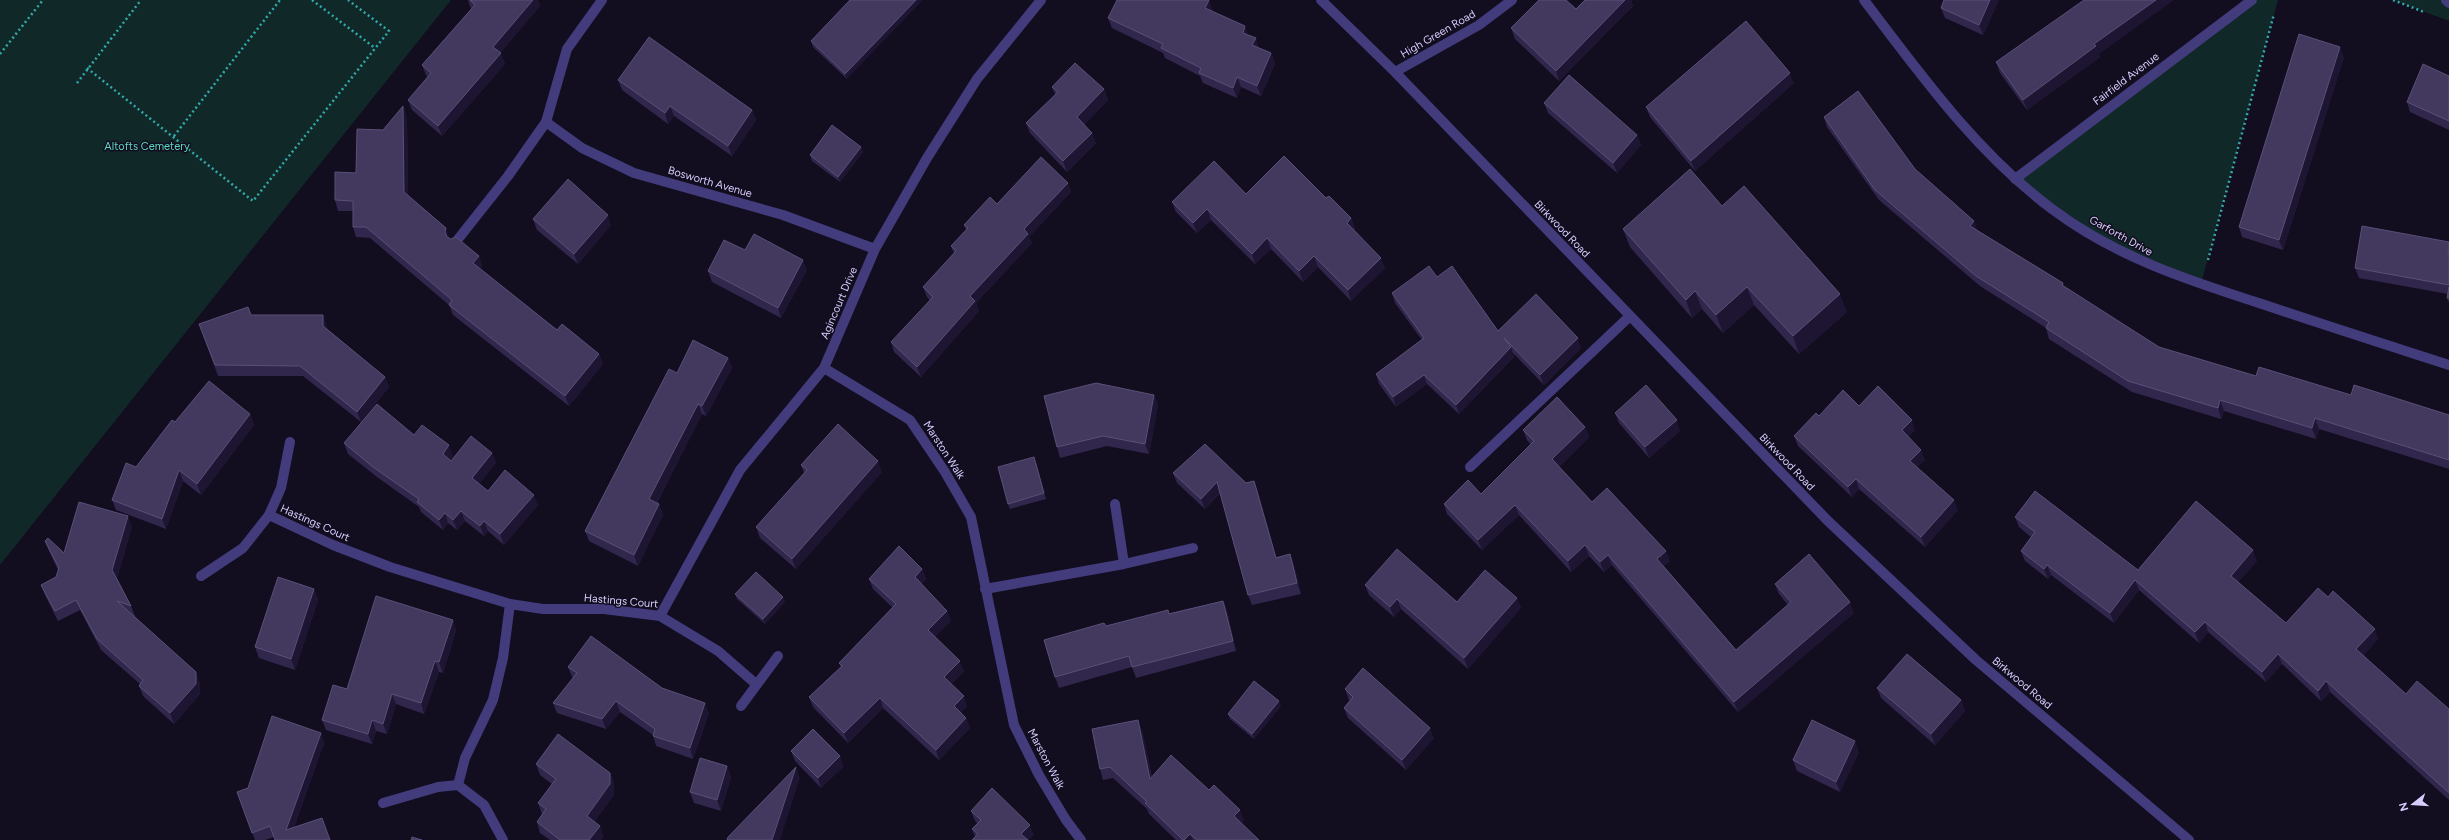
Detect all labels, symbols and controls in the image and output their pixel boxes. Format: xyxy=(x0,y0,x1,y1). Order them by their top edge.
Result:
street label: High Green Road xyxy=(1398,7,1478,61)
street label: Fairfield Avenue xyxy=(2090,50,2162,108)
park label: Altofts Cemetery xyxy=(104,140,190,153)
street label: Bosworth Avenue xyxy=(666,164,754,200)
street label: Birkwood Road xyxy=(1532,198,1592,260)
street label: Garforth Drive xyxy=(2087,213,2155,259)
street label: Agincourt Drive xyxy=(818,265,860,341)
street label: Marston Walk xyxy=(920,419,968,482)
street label: Birkwood Road xyxy=(1757,431,1817,493)
street label: Hastings Court xyxy=(278,502,352,544)
street label: Hastings Court xyxy=(583,591,659,611)
street label: Birkwood Road xyxy=(1989,654,2055,712)
street label: Marston Walk xyxy=(1025,727,1068,792)
north arrow xyxy=(2393,784,2433,824)
text: N xyxy=(2396,801,2411,813)

